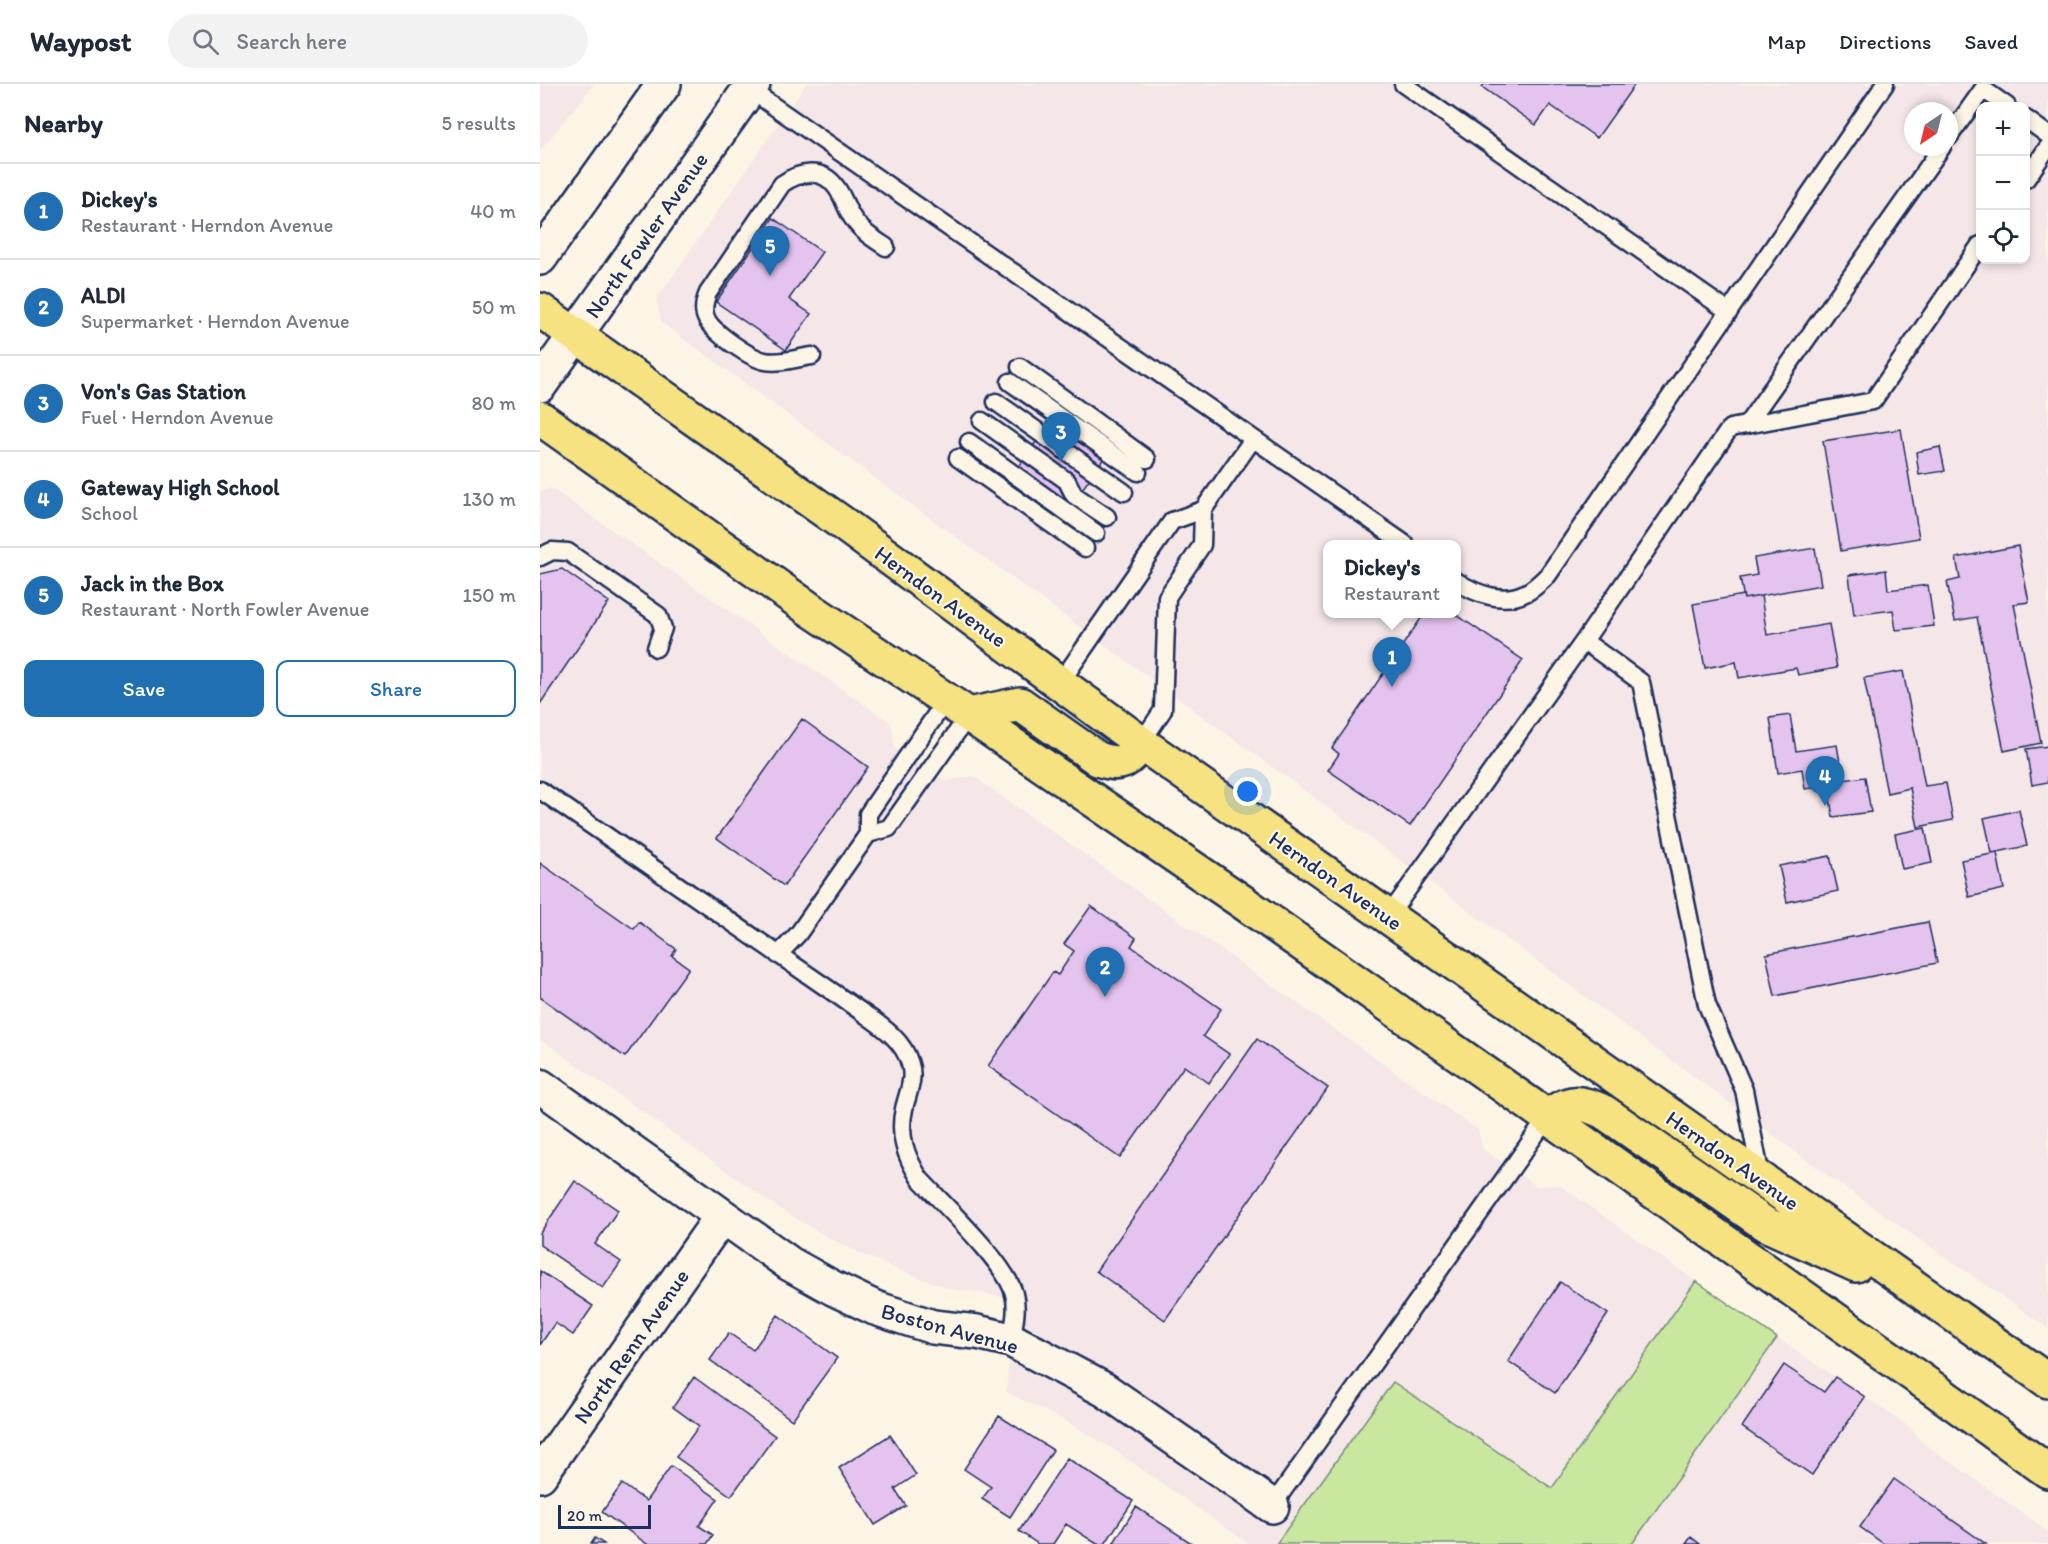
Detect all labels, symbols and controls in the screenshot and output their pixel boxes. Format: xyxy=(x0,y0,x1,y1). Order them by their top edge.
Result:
search box xyxy=(168,14,588,68)
text: Waypost xyxy=(30,24,132,58)
icon: search xyxy=(189,25,222,58)
text: Search here xyxy=(237,28,347,55)
text: Map xyxy=(1768,29,1806,54)
text: Directions xyxy=(1839,29,1931,54)
text: Saved xyxy=(1964,29,2018,54)
north arrow xyxy=(1904,102,1958,156)
map controls xyxy=(1976,102,2030,264)
button: + xyxy=(1976,102,2030,156)
text: Nearby xyxy=(24,107,103,139)
text: 5 results xyxy=(442,111,516,135)
street label: North Fowler Avenue xyxy=(579,147,714,324)
button: − xyxy=(1976,156,2030,210)
text: Dickey's xyxy=(81,186,158,213)
text: 1 xyxy=(39,199,48,223)
text: 40 m xyxy=(470,199,516,223)
button: locate xyxy=(1976,210,2030,264)
text: Restaurant · Herndon Avenue xyxy=(81,213,333,237)
pin: 5 xyxy=(750,226,790,276)
text: ALDI xyxy=(81,282,126,309)
text: 2 xyxy=(38,295,49,319)
text: 50 m xyxy=(472,295,516,319)
text: Supermarket · Herndon Avenue xyxy=(81,309,350,333)
text: Von's Gas Station xyxy=(81,378,246,405)
text: 3 xyxy=(38,391,49,415)
text: 80 m xyxy=(471,391,516,415)
text: Fuel · Herndon Avenue xyxy=(81,405,274,429)
pin: 3 xyxy=(1042,412,1080,462)
text: Gateway High School xyxy=(81,474,280,501)
text: 4 xyxy=(37,487,50,511)
text: 130 m xyxy=(462,487,516,511)
text: School xyxy=(81,501,138,525)
street label: Herndon Avenue xyxy=(869,539,1012,653)
popup xyxy=(1323,540,1461,618)
text: Dickey's xyxy=(1344,554,1421,581)
text: Jack in the Box xyxy=(81,570,224,597)
text: Restaurant xyxy=(1344,581,1440,605)
text: 5 xyxy=(38,583,49,607)
text: 150 m xyxy=(463,583,516,607)
text: Restaurant · North Fowler Avenue xyxy=(81,597,370,621)
pin: 1 xyxy=(1372,638,1412,687)
button: Save xyxy=(24,660,264,717)
button: Share xyxy=(276,660,516,717)
pin: 4 xyxy=(1806,756,1844,806)
your location xyxy=(1233,777,1262,806)
street label: Herndon Avenue xyxy=(1264,824,1408,936)
pin: 2 xyxy=(1086,948,1124,997)
street label: Herndon Avenue xyxy=(1661,1104,1805,1216)
street label: North Renn Avenue xyxy=(568,1264,695,1429)
street label: Boston Avenue xyxy=(878,1297,1021,1360)
scale bar xyxy=(558,1502,651,1530)
text: 20 m xyxy=(567,1506,602,1525)

